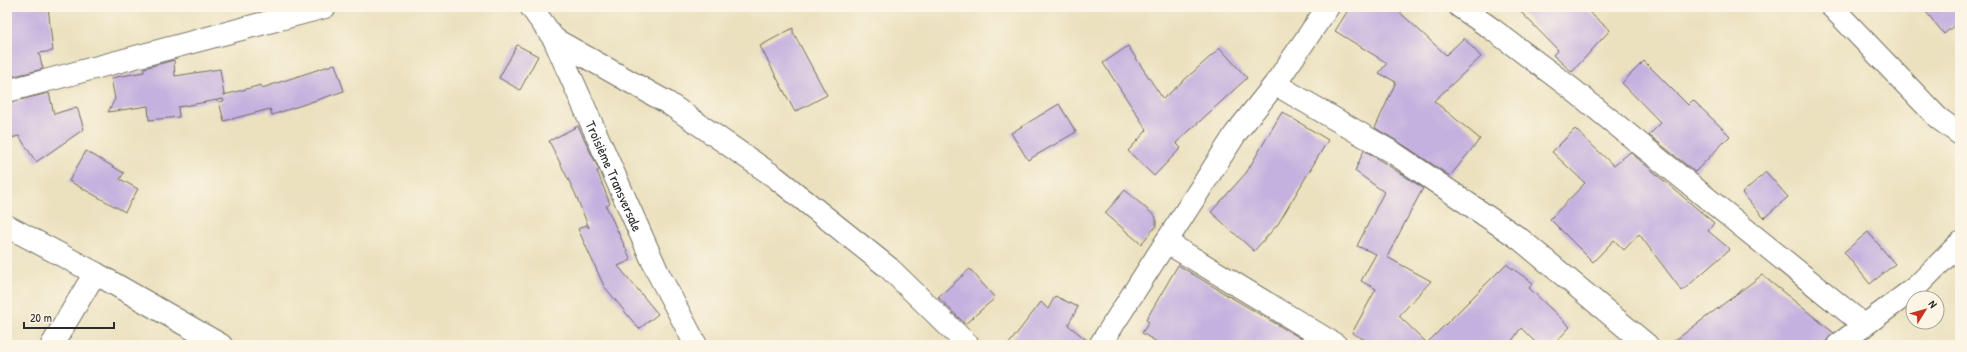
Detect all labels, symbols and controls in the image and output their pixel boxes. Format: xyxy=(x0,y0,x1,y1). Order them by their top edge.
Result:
street label: Troisième Transversale xyxy=(582,117,648,234)
north arrow xyxy=(1905,290,1945,330)
text: N xyxy=(1926,297,1940,311)
scale bar xyxy=(24,304,114,330)
text: 20 m xyxy=(30,309,52,326)

